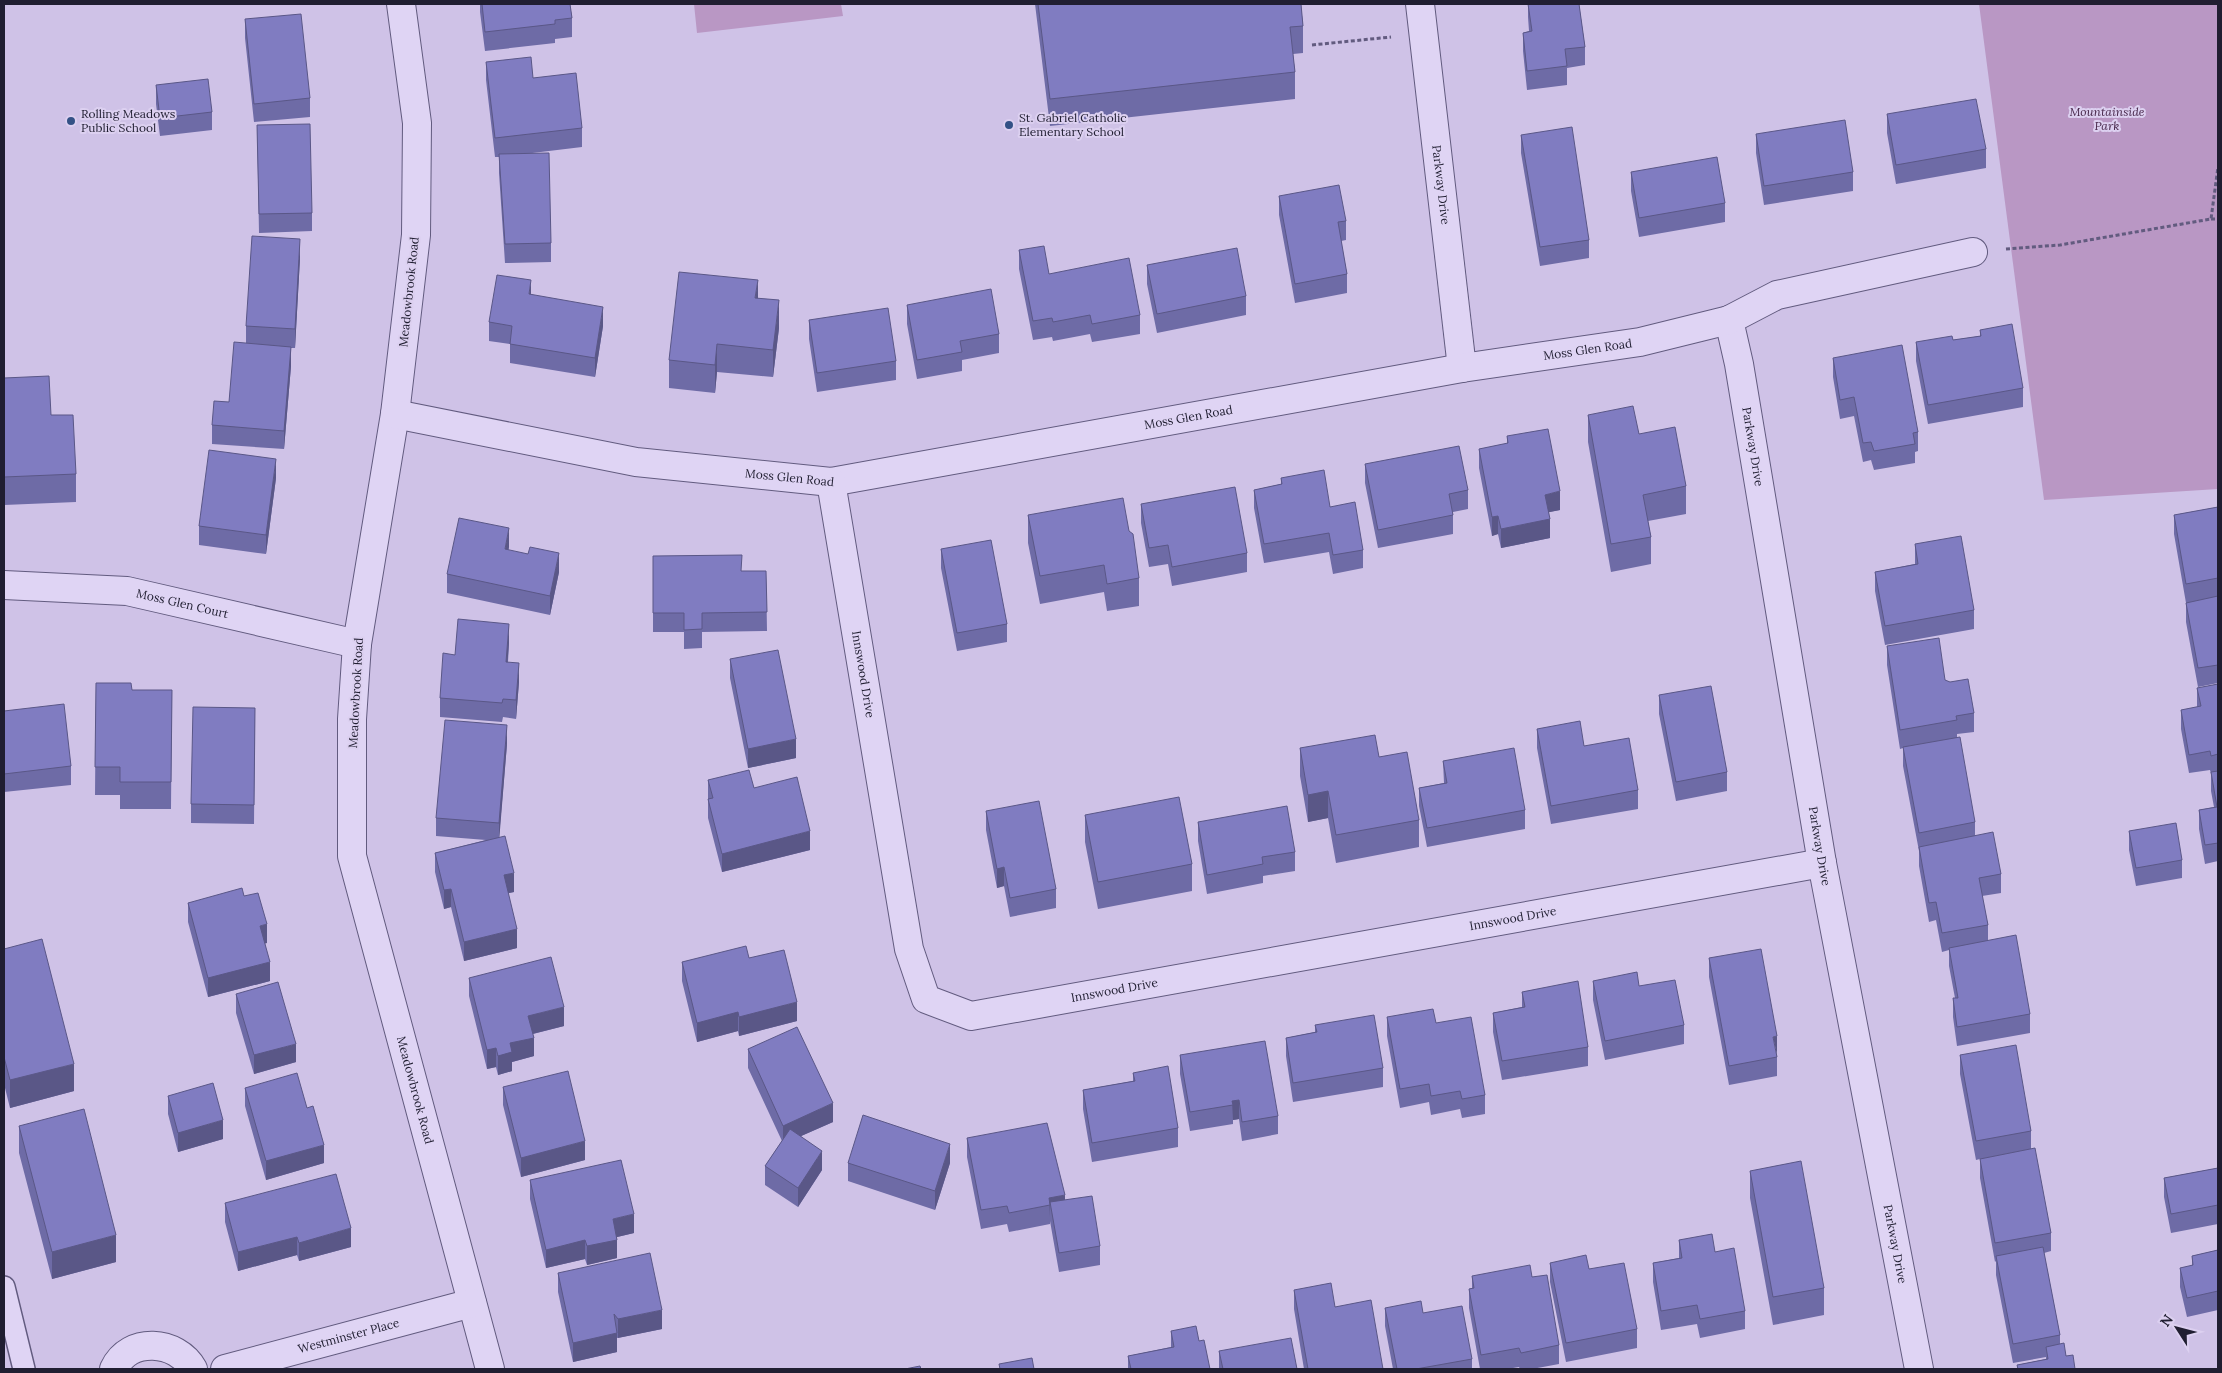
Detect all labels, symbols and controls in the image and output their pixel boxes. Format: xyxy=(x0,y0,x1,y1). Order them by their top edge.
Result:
park label: Mountainside Park xyxy=(2069,104,2145,133)
place label: Rolling Meadows Public School xyxy=(81,106,176,135)
place label: St. Gabriel Catholic Elementary School xyxy=(1019,110,1127,139)
marker: Rolling Meadows Public School xyxy=(65,115,77,127)
marker: St. Gabriel Catholic Elementary School xyxy=(1003,119,1015,131)
street label: Parkway Drive xyxy=(1429,144,1453,226)
street label: Meadowbrook Road xyxy=(395,236,422,348)
street label: Moss Glen Road xyxy=(1542,335,1633,363)
street label: Moss Glen Road xyxy=(1143,402,1234,432)
street label: Parkway Drive xyxy=(1739,406,1767,488)
street label: Moss Glen Road xyxy=(744,465,835,489)
street label: Moss Glen Court xyxy=(135,585,230,621)
street label: Innswood Drive xyxy=(849,630,878,719)
street label: Meadowbrook Road xyxy=(345,637,366,749)
street label: Parkway Drive xyxy=(1806,805,1834,887)
street label: Innswood Drive xyxy=(1468,903,1558,933)
street label: Innswood Drive xyxy=(1070,974,1159,1005)
street label: Meadowbrook Road xyxy=(394,1034,437,1146)
street label: Parkway Drive xyxy=(1881,1203,1911,1285)
north arrow xyxy=(2152,1303,2202,1353)
text: N xyxy=(2156,1311,2177,1330)
street label: Westminster Place xyxy=(296,1315,401,1356)

